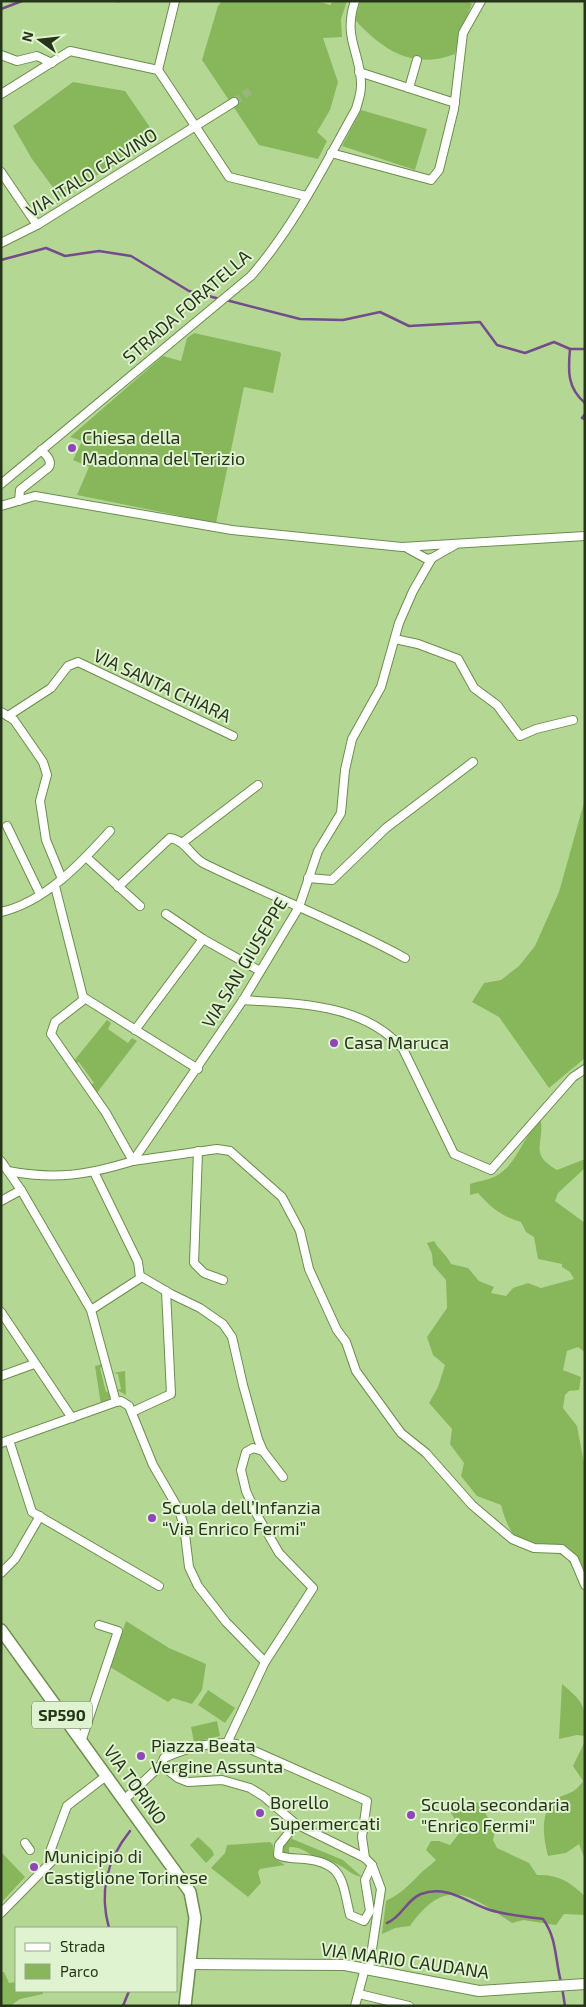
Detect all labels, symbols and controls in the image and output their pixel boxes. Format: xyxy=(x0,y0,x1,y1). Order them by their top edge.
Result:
north arrow xyxy=(15,15,65,65)
text: N xyxy=(17,29,36,44)
street label: VIA ITALO CALVINO xyxy=(22,123,161,221)
street label: STRADA FORATELLA xyxy=(118,244,256,368)
place label: Chiesa della Madonna del Terizio xyxy=(82,426,245,469)
marker: Chiesa della Madonna del Terizio xyxy=(66,442,78,454)
street label: VIA SANTA CHIARA xyxy=(90,644,235,727)
street label: VIA SAN GIUSEPPE xyxy=(197,893,292,1032)
place label: Casa Maruca xyxy=(344,1031,449,1053)
marker: Casa Maruca xyxy=(328,1037,340,1049)
place label: Scuola dell’Infanzia “Via Enrico Fermi” xyxy=(162,1496,321,1539)
marker: Scuola dell’Infanzia “Via Enrico Fermi” xyxy=(146,1512,158,1524)
road number: SP590 xyxy=(32,1702,92,1728)
place label: Piazza Beata Vergine Assunta xyxy=(151,1734,283,1777)
street label: VIA TORINO xyxy=(100,1740,172,1828)
marker: Piazza Beata Vergine Assunta xyxy=(135,1750,147,1762)
place label: Borello Supermercati xyxy=(270,1791,380,1834)
place label: Scuola secondaria "Enrico Fermi" xyxy=(421,1793,570,1836)
marker: Borello Supermercati xyxy=(254,1807,266,1819)
marker: Scuola secondaria "Enrico Fermi" xyxy=(405,1809,417,1821)
place label: Municipio di Castiglione Torinese xyxy=(44,1845,208,1888)
marker: Municipio di Castiglione Torinese xyxy=(28,1861,40,1873)
legend xyxy=(15,1927,178,1992)
text: Strada xyxy=(60,1937,105,1955)
street label: VIA MARIO CAUDANA xyxy=(320,1937,491,1983)
text: Parco xyxy=(60,1962,99,1980)

